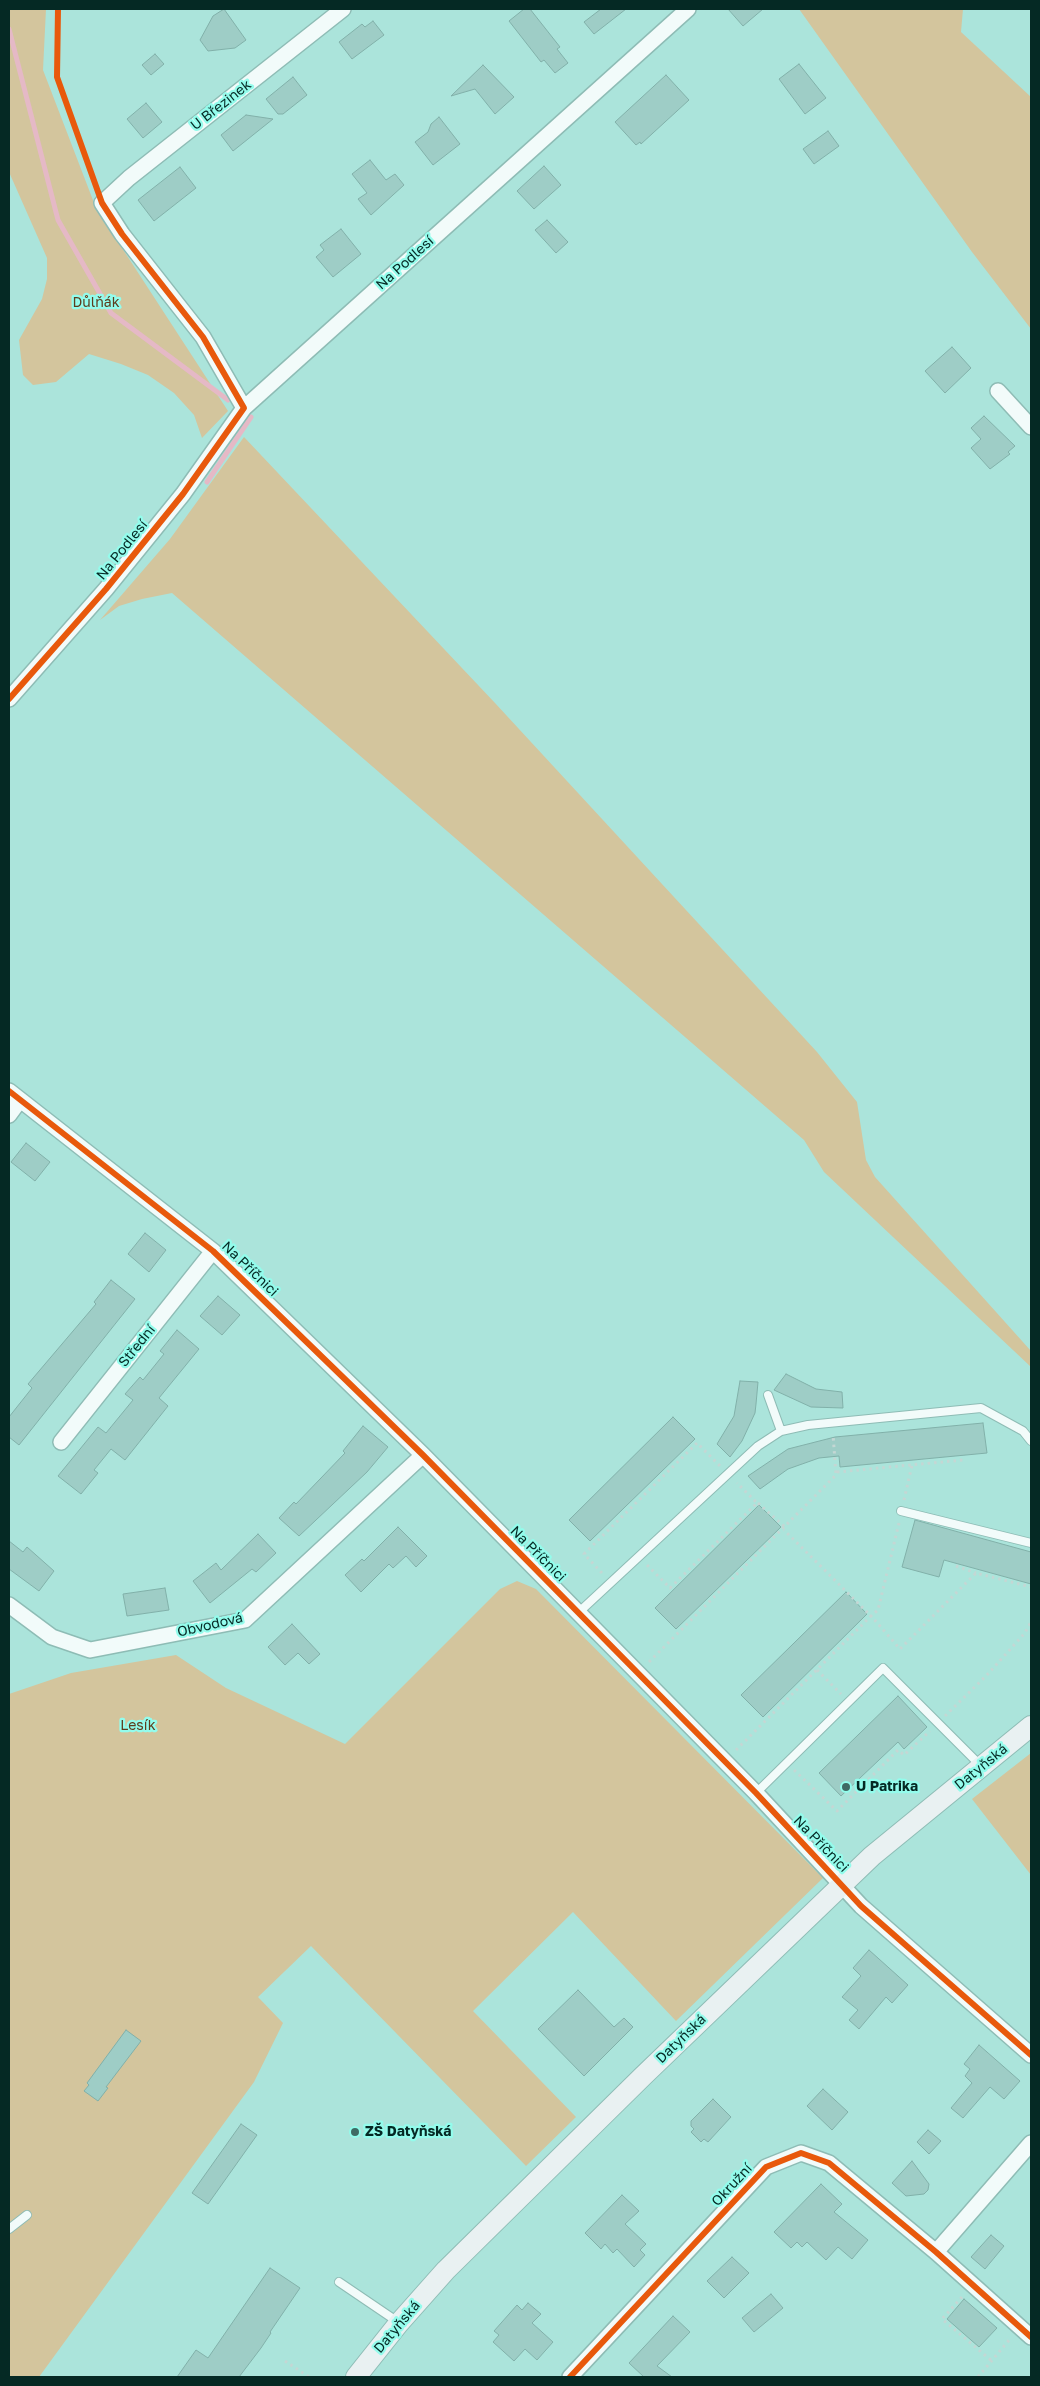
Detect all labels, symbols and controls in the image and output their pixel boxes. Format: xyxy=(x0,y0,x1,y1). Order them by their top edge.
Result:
street label: U Březinek xyxy=(187,76,255,134)
street label: Na Podlesí xyxy=(373,233,437,293)
park label: Důlňák xyxy=(72,295,120,311)
street label: Na Podlesí xyxy=(93,517,151,583)
street label: Na Příčnici xyxy=(218,1238,282,1300)
street label: Střední xyxy=(115,1322,159,1370)
street label: Na Příčnici xyxy=(507,1523,569,1585)
street label: Obvodová xyxy=(176,1609,244,1641)
park label: Lesík xyxy=(120,1718,156,1734)
street label: Datyňská xyxy=(951,1741,1011,1793)
place label: U Patrika xyxy=(856,1779,918,1795)
marker: U Patrika xyxy=(840,1781,852,1793)
street label: Na Příčnici xyxy=(790,1812,852,1876)
street label: Datyňská xyxy=(653,2011,709,2067)
place label: ZŠ Datyňská xyxy=(365,2124,451,2140)
marker: ZŠ Datyňská xyxy=(349,2126,361,2138)
street label: Okružní xyxy=(708,2160,756,2210)
street label: Datyňská xyxy=(370,2297,424,2357)

